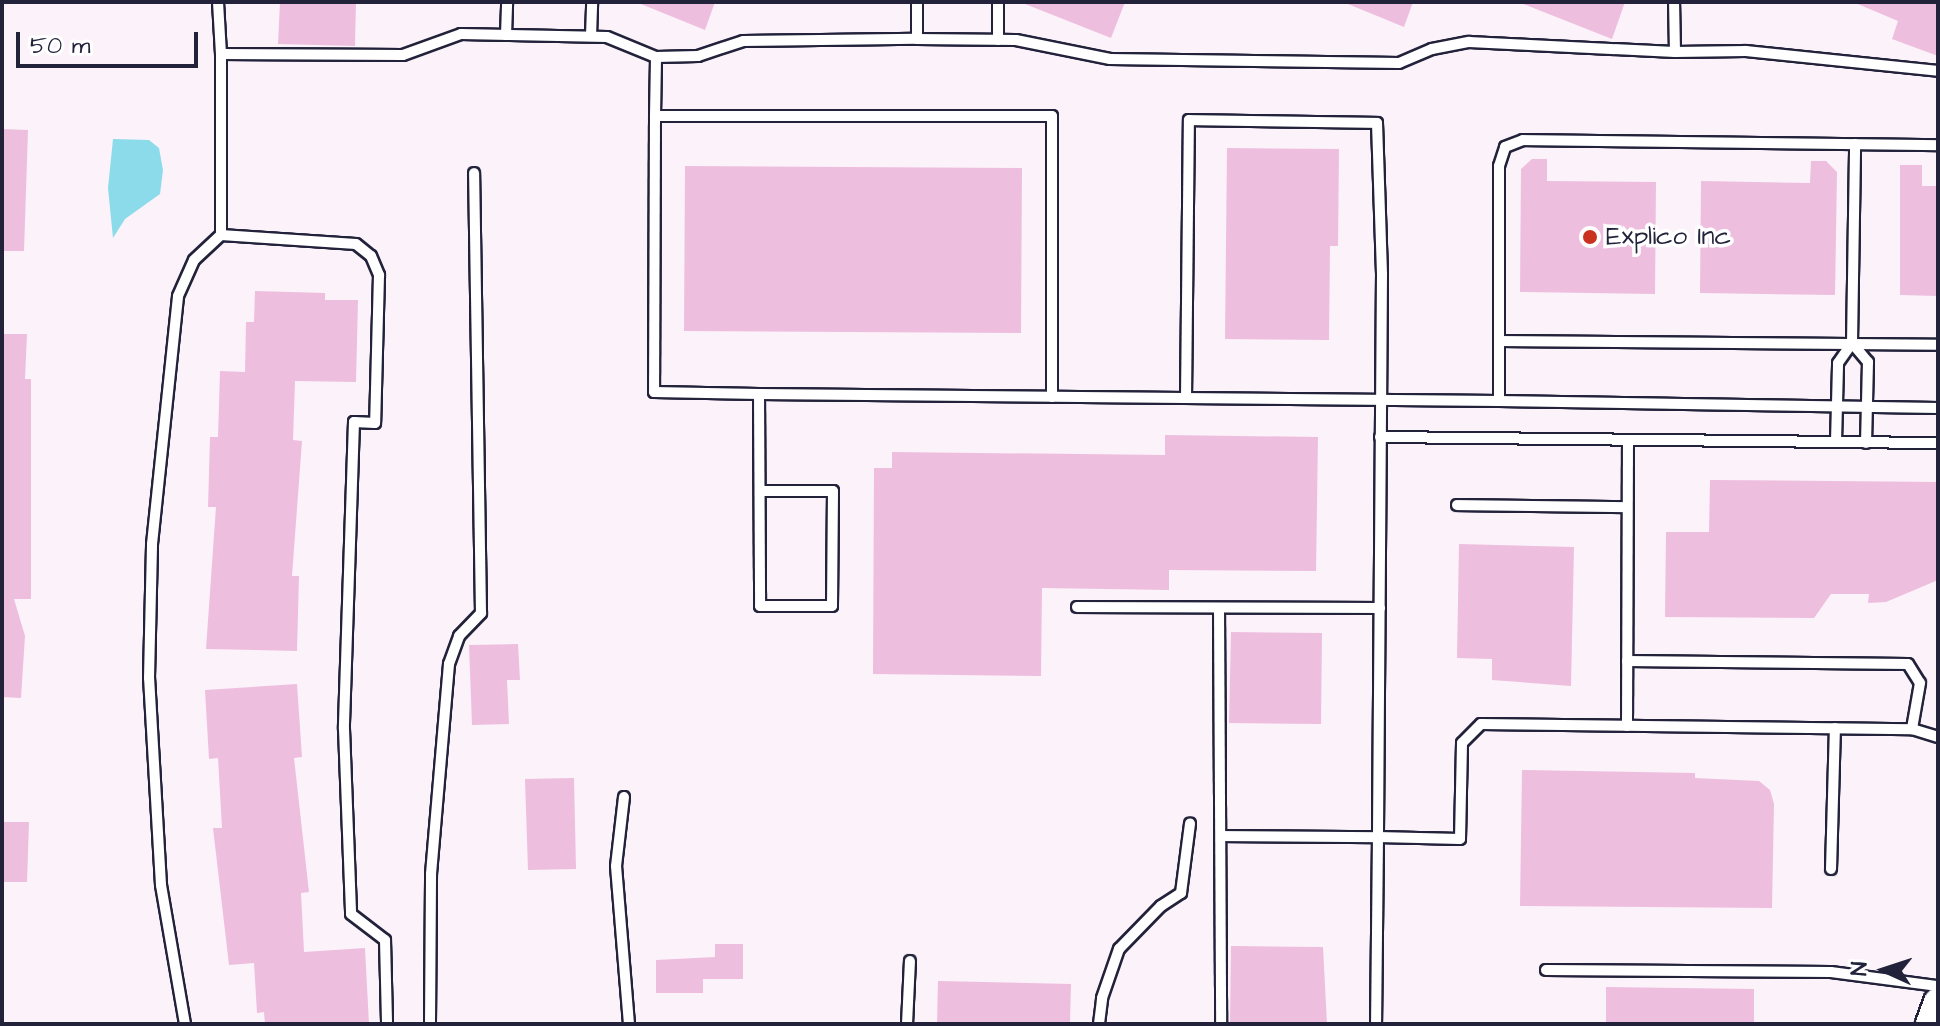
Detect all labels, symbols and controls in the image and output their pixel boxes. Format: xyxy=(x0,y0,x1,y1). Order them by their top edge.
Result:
scale bar xyxy=(20,16,202,66)
text: 50 m xyxy=(30,29,90,63)
place label: Explico Inc xyxy=(1606,221,1731,253)
marker: Explico Inc xyxy=(1581,228,1599,246)
north arrow xyxy=(1844,930,1924,1010)
text: N xyxy=(1844,961,1875,976)

